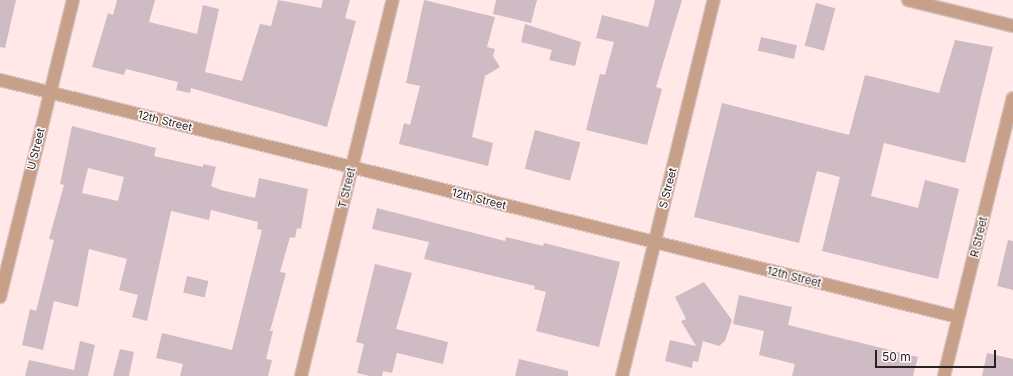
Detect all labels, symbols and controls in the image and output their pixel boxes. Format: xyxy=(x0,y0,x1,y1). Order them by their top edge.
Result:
street label: 12th Street xyxy=(137,108,193,134)
street label: U Street xyxy=(24,127,48,171)
street label: T Street xyxy=(336,166,358,210)
street label: S Street xyxy=(657,166,679,210)
street label: 12th Street xyxy=(451,186,507,212)
street label: R Street xyxy=(968,215,990,259)
street label: 12th Street xyxy=(766,264,822,290)
scale bar xyxy=(877,342,998,368)
text: 50 m xyxy=(882,349,911,364)

